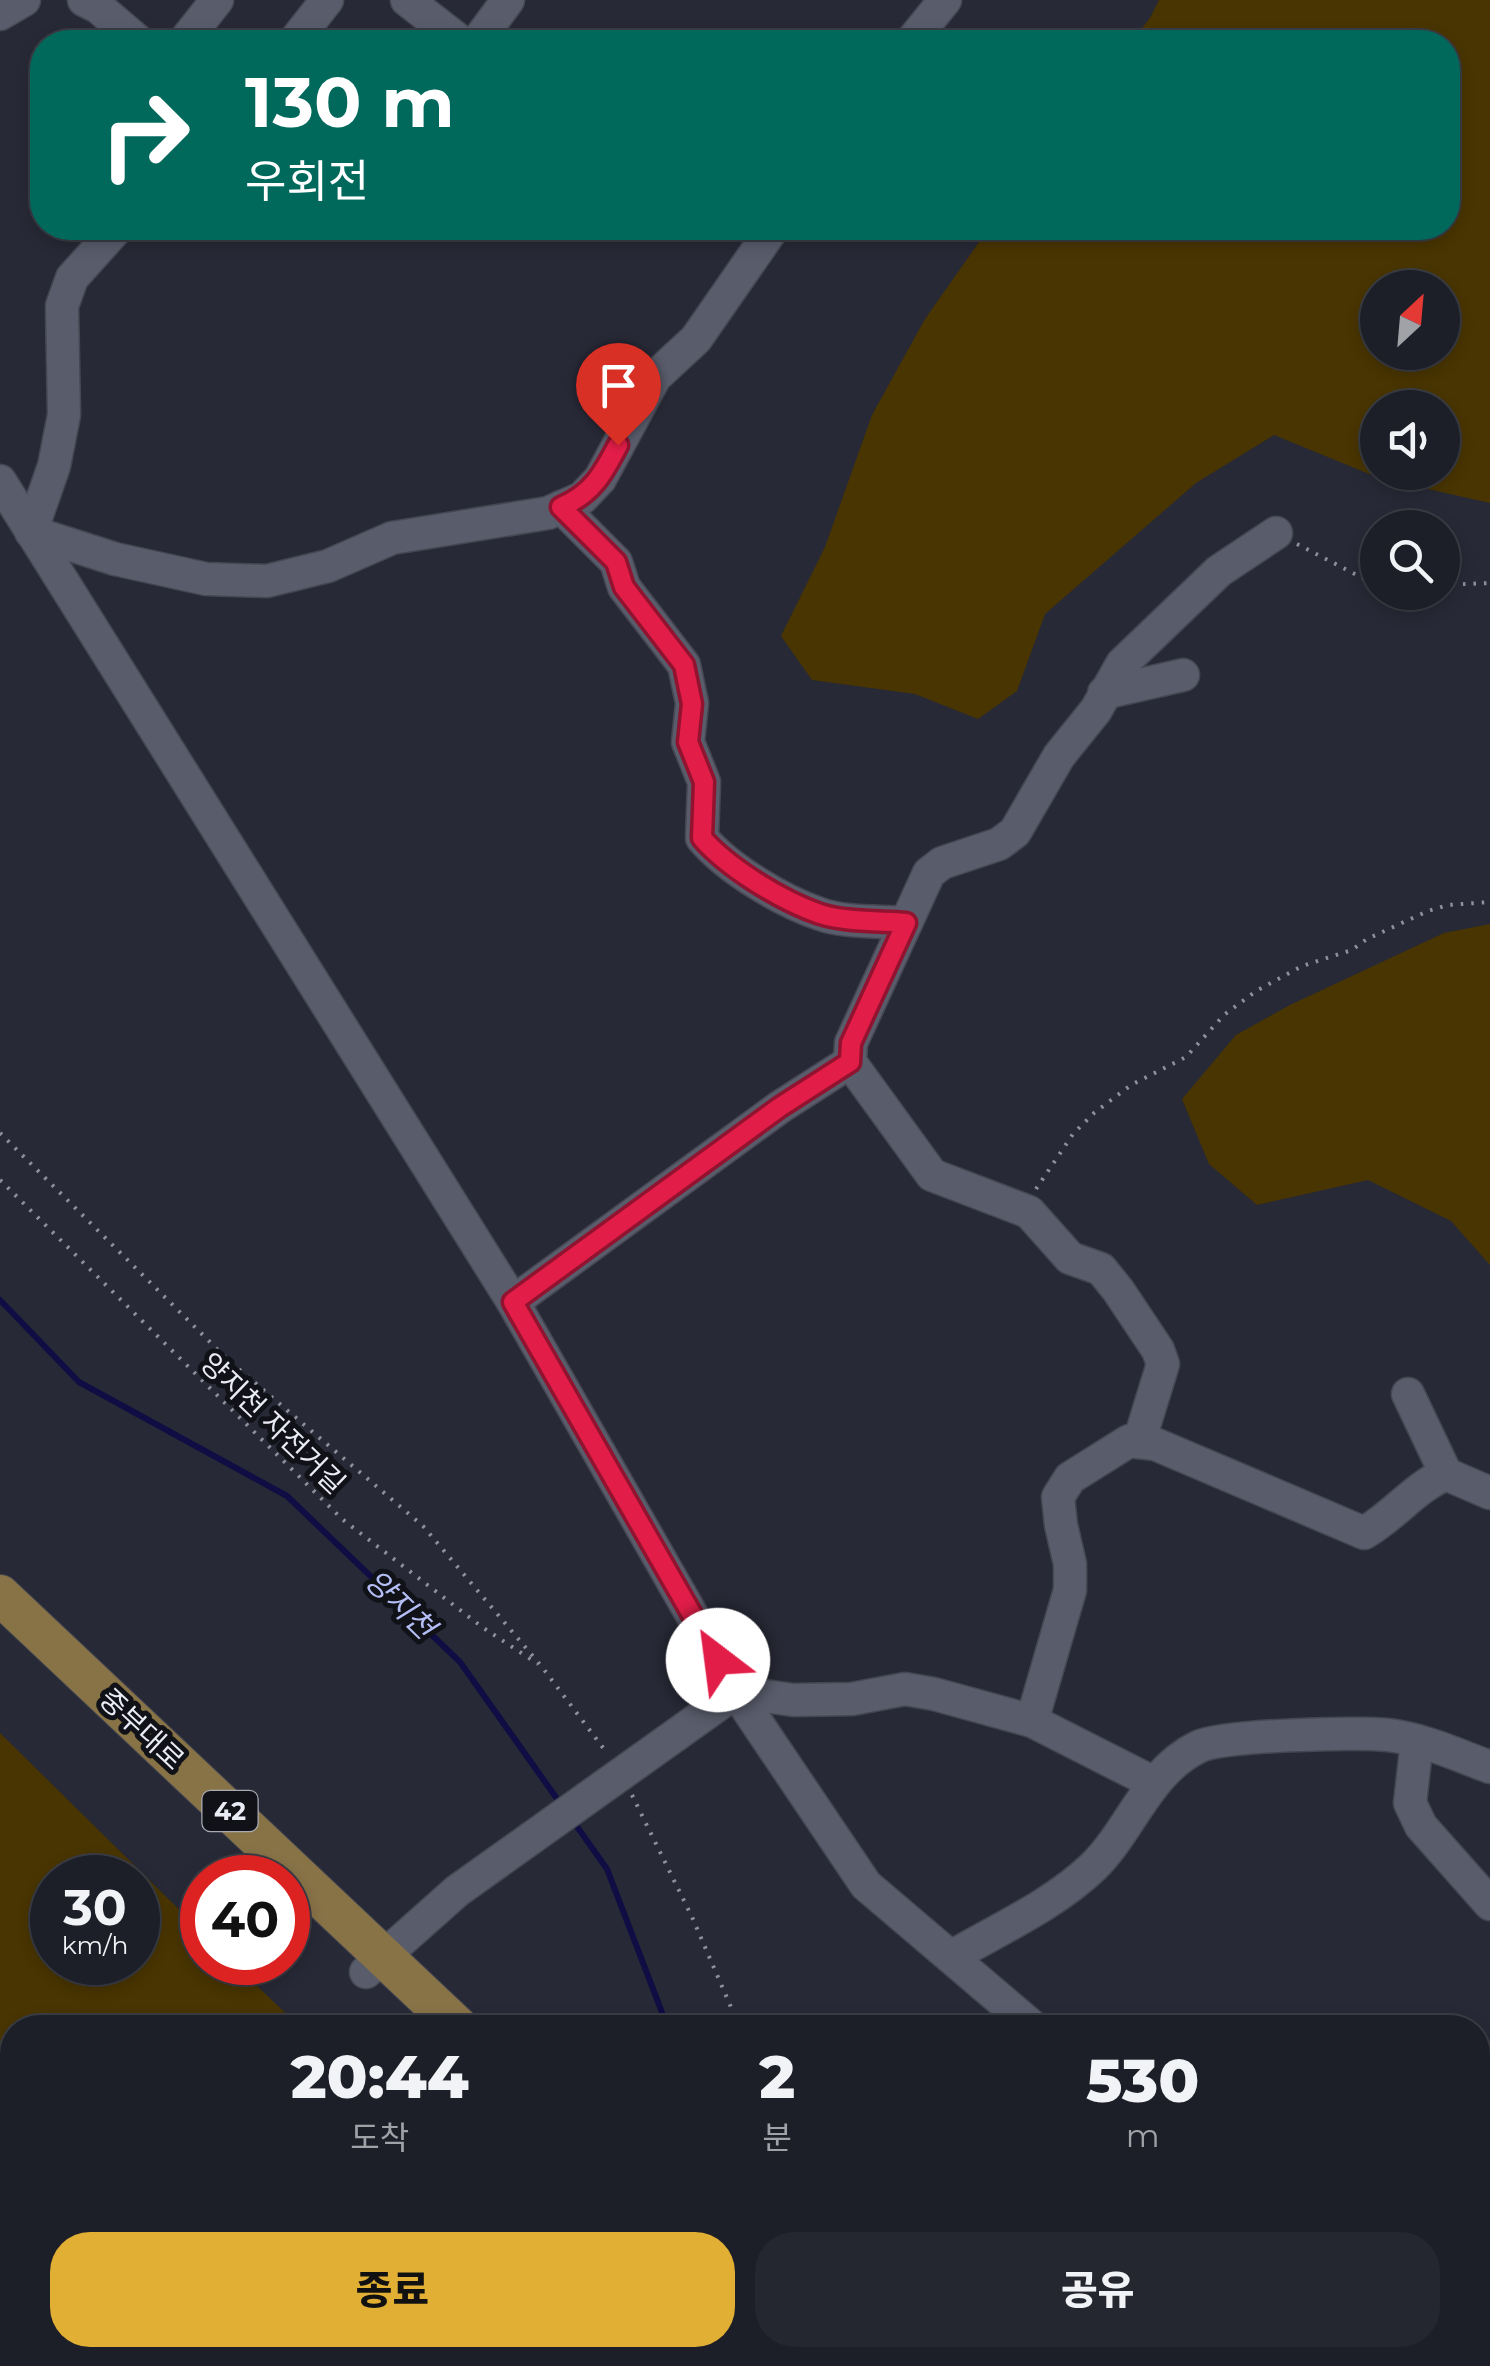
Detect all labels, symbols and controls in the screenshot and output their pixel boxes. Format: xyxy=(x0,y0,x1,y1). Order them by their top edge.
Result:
text: 130 m xyxy=(245,59,455,145)
icon: right xyxy=(80,70,210,200)
text: 우회전 xyxy=(245,153,369,208)
north arrow xyxy=(1360,270,1460,370)
map controls xyxy=(1360,270,1460,610)
pin xyxy=(576,343,661,446)
icon: arrive xyxy=(591,358,646,413)
button: sound xyxy=(1360,390,1460,490)
button: search xyxy=(1360,510,1460,610)
street label: 양지천 자전거길 xyxy=(194,1346,352,1500)
water label: 양지천 xyxy=(357,1562,445,1648)
position arrow xyxy=(666,1608,770,1712)
street label: 중부대로 xyxy=(93,1681,191,1777)
road number: 42 xyxy=(202,1791,258,1831)
speed limit sign: 40 xyxy=(180,1855,310,1985)
text: 30 xyxy=(63,1877,127,1938)
text: km/h xyxy=(62,1930,128,1960)
text: 20:44 xyxy=(291,2040,469,2113)
text: 2 xyxy=(759,2040,795,2113)
text: 530 xyxy=(1086,2044,1199,2117)
text: m xyxy=(1126,2116,1160,2155)
text: 도착 xyxy=(350,2118,409,2157)
text: 분 xyxy=(763,2118,792,2157)
button: 종료 xyxy=(50,2232,735,2347)
button: 공유 xyxy=(755,2232,1440,2347)

